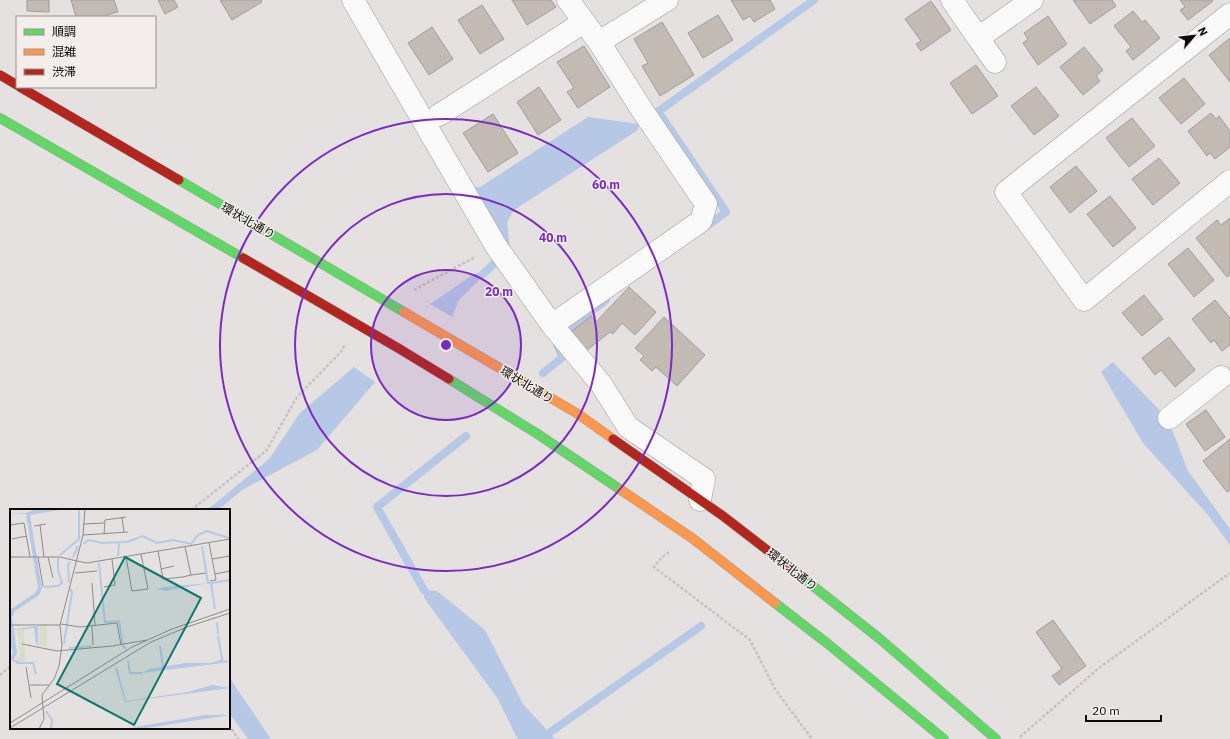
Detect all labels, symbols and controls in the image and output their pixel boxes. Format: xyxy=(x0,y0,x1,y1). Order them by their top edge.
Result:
legend xyxy=(16,16,156,88)
north arrow xyxy=(1174,16,1214,56)
text: 順調 xyxy=(52,24,76,39)
text: N xyxy=(1195,25,1211,38)
text: 混雑 xyxy=(52,44,76,59)
text: 渋滞 xyxy=(52,64,76,79)
text: 60 m xyxy=(592,177,620,192)
street label: 環状北通り xyxy=(219,199,278,242)
text: 40 m xyxy=(539,230,567,245)
text: 20 m xyxy=(485,284,513,299)
centre of rings xyxy=(439,338,453,352)
street label: 環状北通り xyxy=(498,363,557,406)
inset map xyxy=(10,509,230,729)
street label: 環状北通り xyxy=(764,545,821,594)
scale bar xyxy=(1086,697,1161,723)
text: 20 m xyxy=(1092,703,1120,718)

